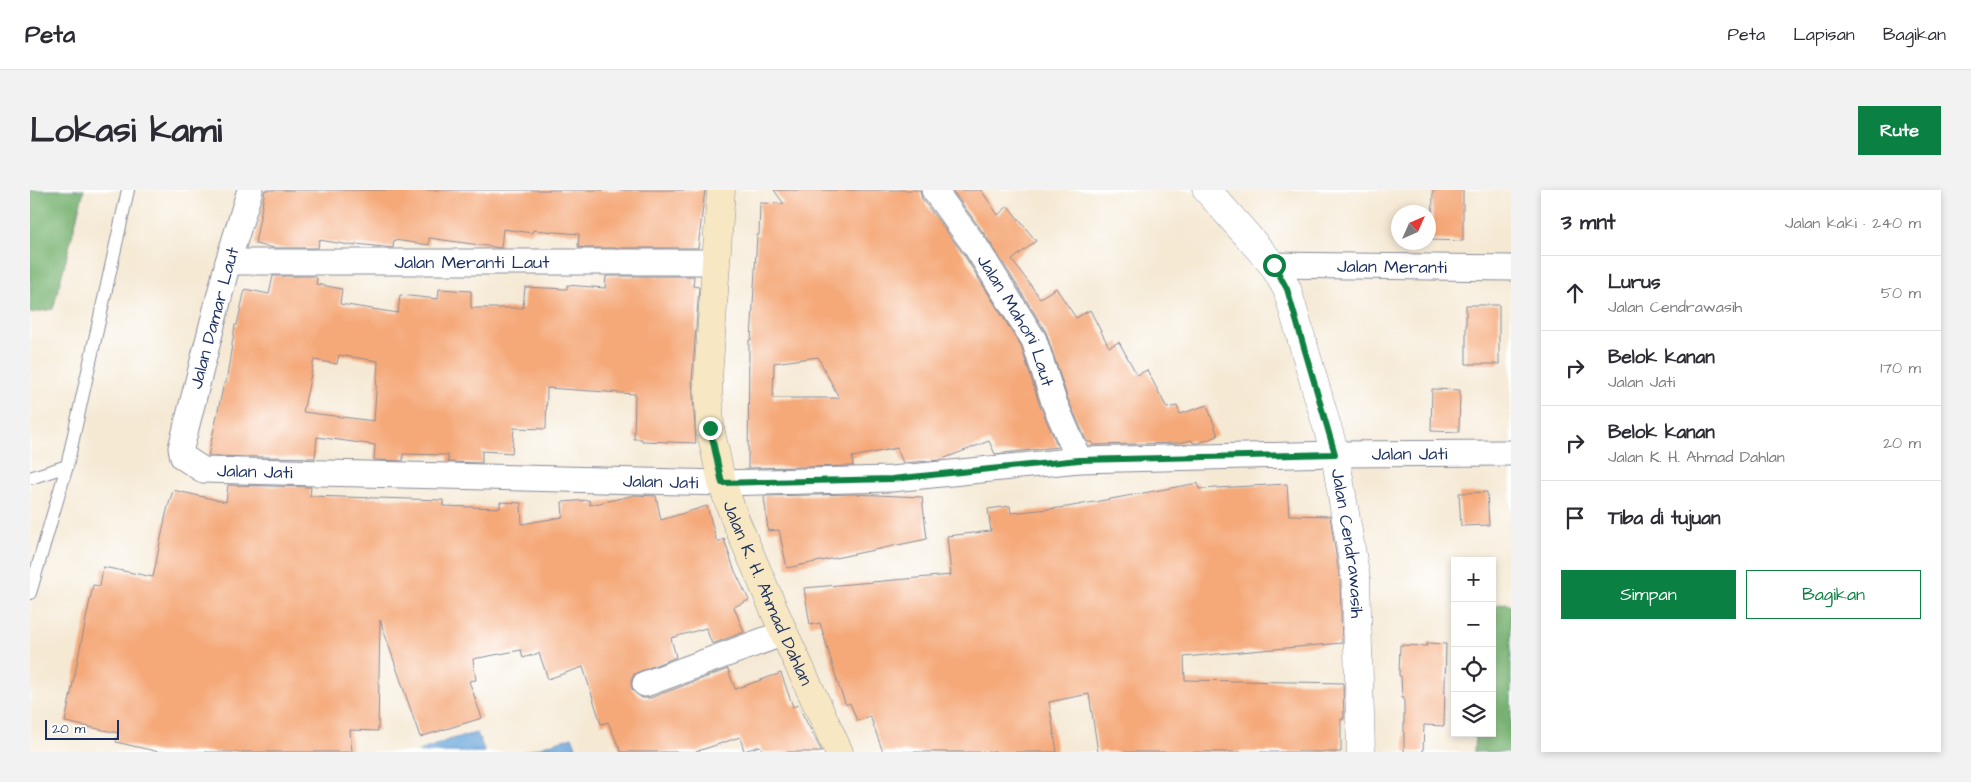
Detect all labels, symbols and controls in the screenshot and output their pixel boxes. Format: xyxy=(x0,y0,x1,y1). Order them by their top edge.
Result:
text: Peta xyxy=(25,18,75,52)
text: Peta xyxy=(1728,22,1765,47)
text: Lapisan xyxy=(1793,22,1855,47)
text: Bagikan xyxy=(1883,22,1946,47)
text: Lokasi kami xyxy=(30,106,222,155)
button: Rute xyxy=(1858,106,1941,155)
north arrow xyxy=(1391,205,1436,250)
text: 3 mnt xyxy=(1561,208,1615,237)
text: Jalan kaki · 240 m xyxy=(1785,212,1921,234)
street label: Jalan Damar Laut xyxy=(184,244,246,392)
street label: Jalan Meranti Laut xyxy=(395,250,550,275)
street label: Jalan Mahoni Laut xyxy=(971,250,1060,390)
route start xyxy=(1263,254,1286,277)
street label: Jalan Meranti xyxy=(1337,254,1447,280)
text: Lurus xyxy=(1608,269,1660,296)
icon: ahead xyxy=(1561,279,1589,307)
text: 50 m xyxy=(1881,282,1921,304)
text: Jalan Cendrawasih xyxy=(1608,296,1742,318)
text: Belok kanan xyxy=(1608,344,1715,371)
icon: right xyxy=(1561,354,1589,382)
text: 170 m xyxy=(1880,357,1921,379)
text: Jalan Jati xyxy=(1608,371,1675,393)
route end xyxy=(699,417,722,440)
text: Belok kanan xyxy=(1608,419,1715,446)
icon: right xyxy=(1561,429,1589,457)
text: 20 m xyxy=(1883,432,1921,454)
street label: Jalan Jati xyxy=(1372,441,1448,467)
text: Jalan K. H. Ahmad Dahlan xyxy=(1608,446,1785,468)
street label: Jalan Jati xyxy=(217,458,293,485)
street label: Jalan Cendrawasih xyxy=(1325,467,1369,619)
street label: Jalan Jati xyxy=(623,469,699,495)
street label: Jalan K. H. Ahmad Dahlan xyxy=(716,497,819,690)
icon: arrive xyxy=(1561,504,1589,532)
text: Tiba di tujuan xyxy=(1608,505,1720,532)
map controls xyxy=(1451,557,1496,737)
button: + xyxy=(1451,557,1496,602)
button: Simpan xyxy=(1561,570,1736,619)
button: Bagikan xyxy=(1746,570,1921,619)
button: − xyxy=(1451,602,1496,647)
button: locate xyxy=(1451,647,1496,692)
button: layers xyxy=(1451,692,1496,737)
scale bar xyxy=(45,717,119,740)
text: 20 m xyxy=(52,719,85,739)

